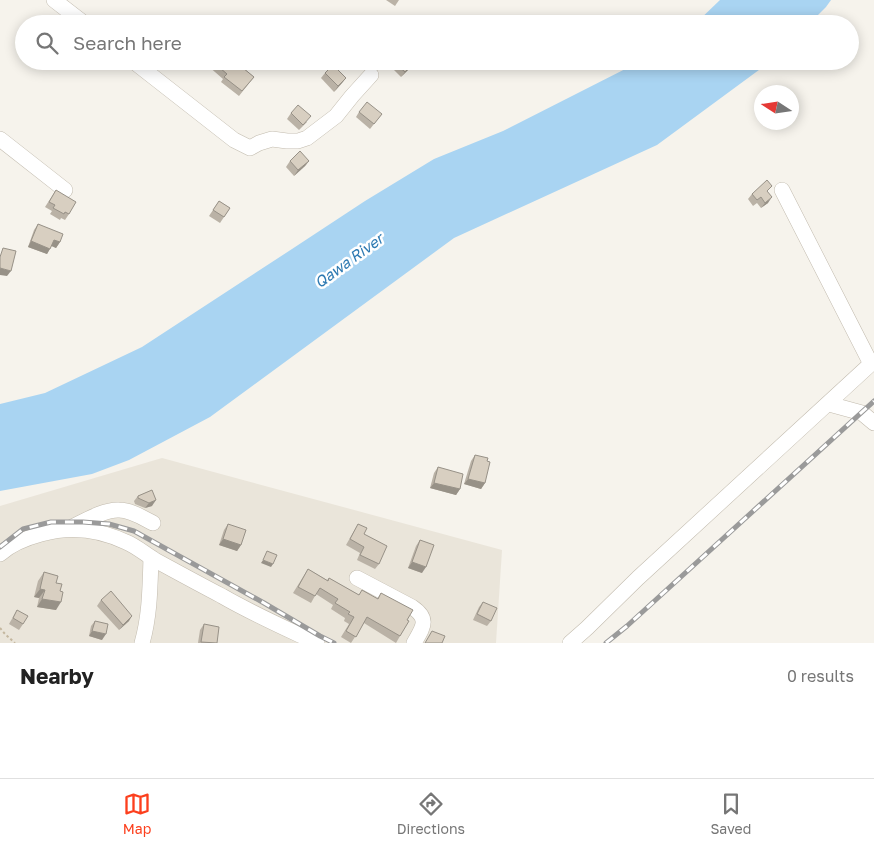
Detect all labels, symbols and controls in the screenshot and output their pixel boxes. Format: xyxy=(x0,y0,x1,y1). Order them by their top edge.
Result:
search box xyxy=(15,15,859,70)
icon: search xyxy=(33,29,61,57)
text: Search here xyxy=(73,31,182,54)
north arrow xyxy=(754,85,799,130)
water label: Qawa River xyxy=(311,228,388,291)
text: Nearby xyxy=(20,663,94,689)
text: 0 results xyxy=(787,666,854,686)
tab: Map xyxy=(123,790,151,837)
tab: Directions xyxy=(397,790,465,837)
tab: Saved xyxy=(710,790,751,837)

